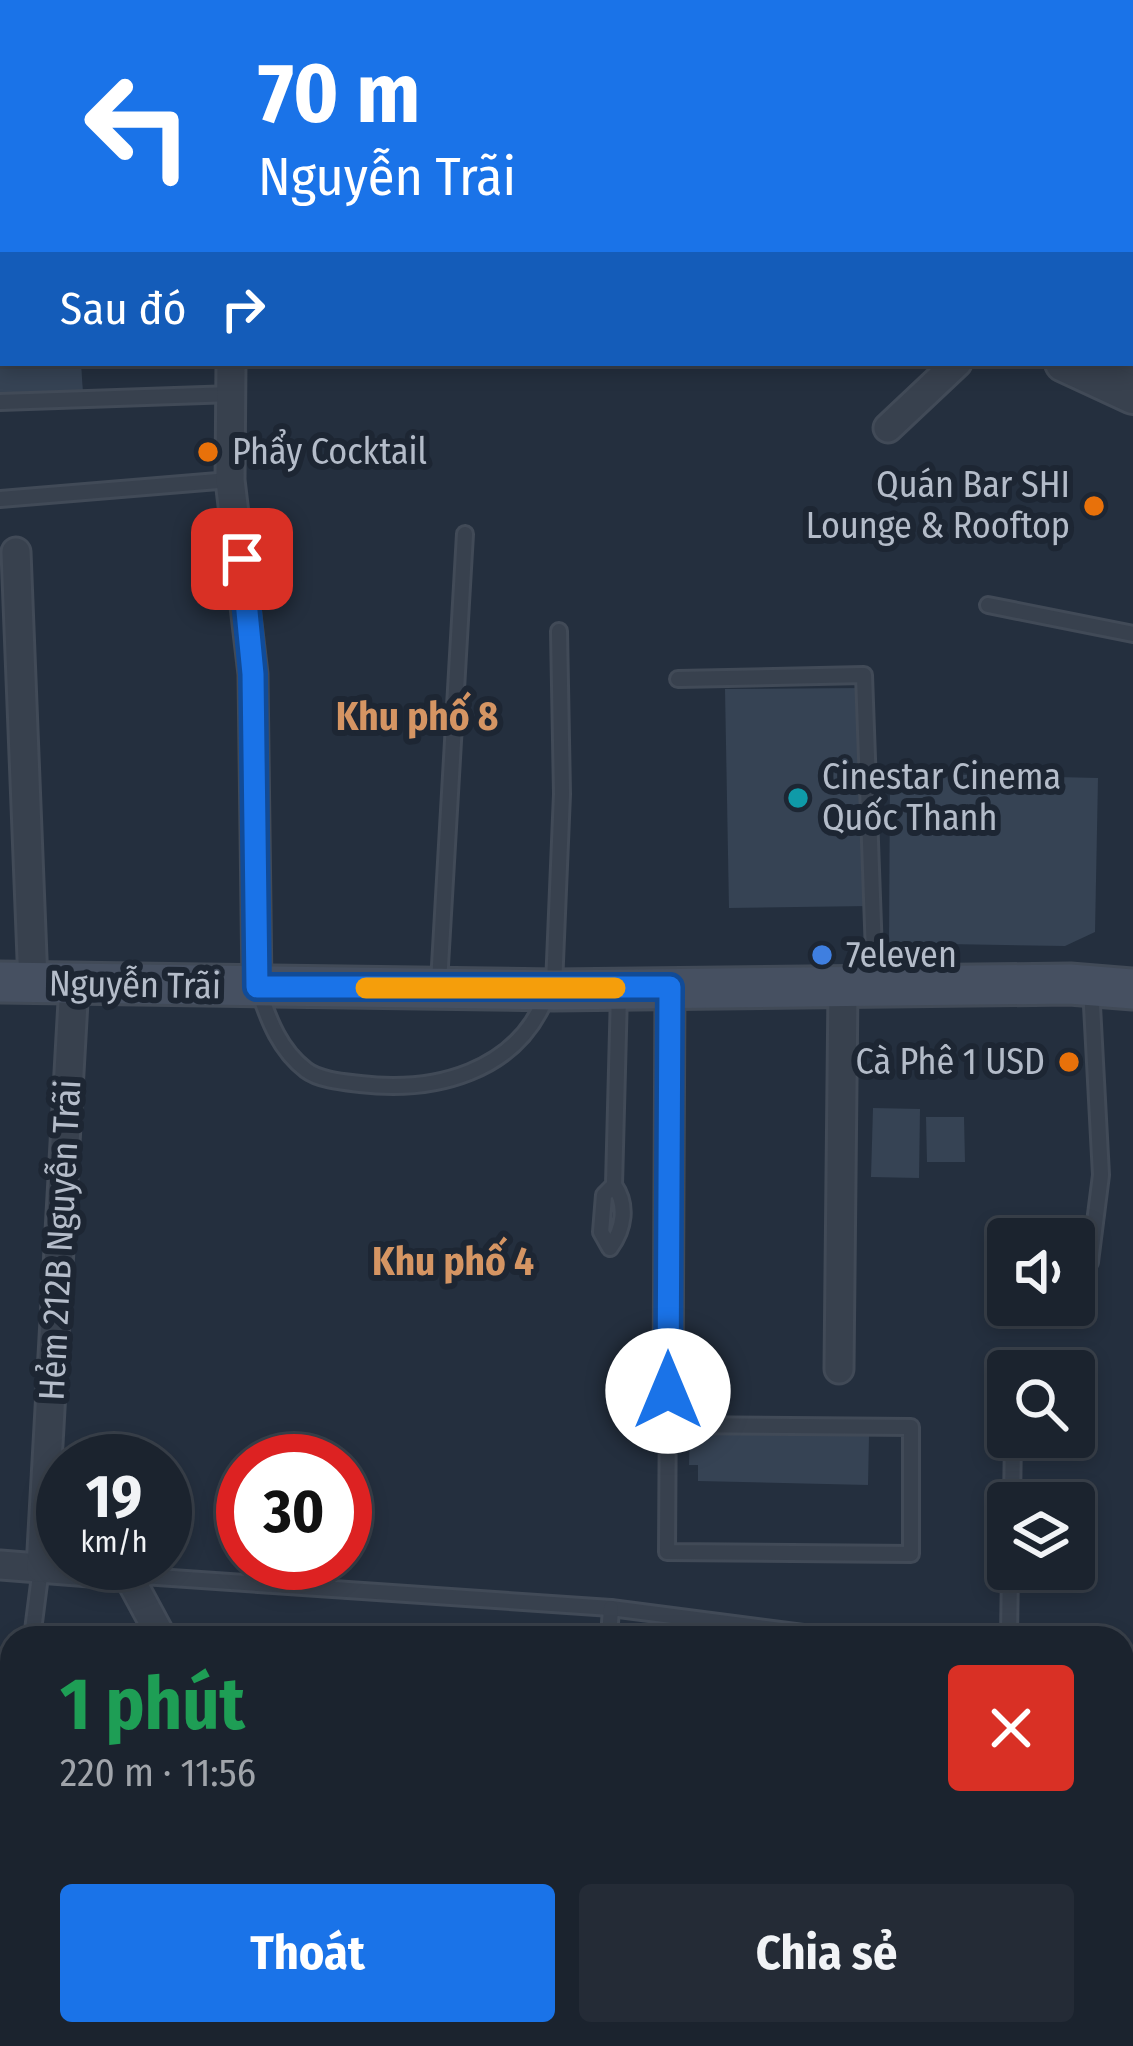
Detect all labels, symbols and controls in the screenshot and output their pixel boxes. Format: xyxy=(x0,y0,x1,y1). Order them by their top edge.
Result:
text: 70 m xyxy=(258,43,420,144)
icon: left xyxy=(60,48,216,204)
text: Nguyễn Trãi xyxy=(258,145,516,209)
icon: right xyxy=(210,276,276,342)
text: Sau đó xyxy=(60,282,186,336)
place label: Phẩy Cocktail xyxy=(232,428,427,474)
marker: Phẩy Cocktail xyxy=(195,439,221,465)
place label: Quán Bar SHI Lounge & Rooftop xyxy=(806,463,1070,548)
marker: Quán Bar SHI Lounge & Rooftop xyxy=(1081,493,1107,519)
pin xyxy=(191,508,293,610)
icon: arrive xyxy=(209,526,275,592)
district label: Khu phố 8 xyxy=(336,691,498,740)
place label: Cinestar Cinema Quốc Thanh xyxy=(822,755,1061,840)
marker: Cinestar Cinema Quốc Thanh xyxy=(785,785,811,811)
place label: 7eleven xyxy=(846,933,957,977)
marker: 7eleven xyxy=(809,942,835,968)
street label: Nguyễn Trãi xyxy=(49,962,221,1008)
place label: Cà Phê 1 USD xyxy=(855,1040,1045,1084)
marker: Cà Phê 1 USD xyxy=(1056,1049,1082,1075)
street label: Hẻm 212B Nguyễn Trãi xyxy=(30,1079,90,1401)
map controls xyxy=(987,1218,1095,1590)
button: sound xyxy=(987,1218,1095,1326)
district label: Khu phố 4 xyxy=(372,1236,534,1285)
position arrow xyxy=(605,1328,731,1454)
button: search xyxy=(987,1350,1095,1458)
speed limit sign: 30 xyxy=(216,1434,372,1590)
text: 19 xyxy=(86,1461,142,1533)
button: layers xyxy=(987,1482,1095,1590)
text: km/h xyxy=(81,1524,147,1560)
text: 1 phút xyxy=(60,1662,245,1748)
button: close xyxy=(948,1665,1074,1791)
text: 220 m · 11:56 xyxy=(60,1750,256,1796)
button: Thoát xyxy=(60,1884,555,2022)
button: Chia sẻ xyxy=(579,1884,1074,2022)

